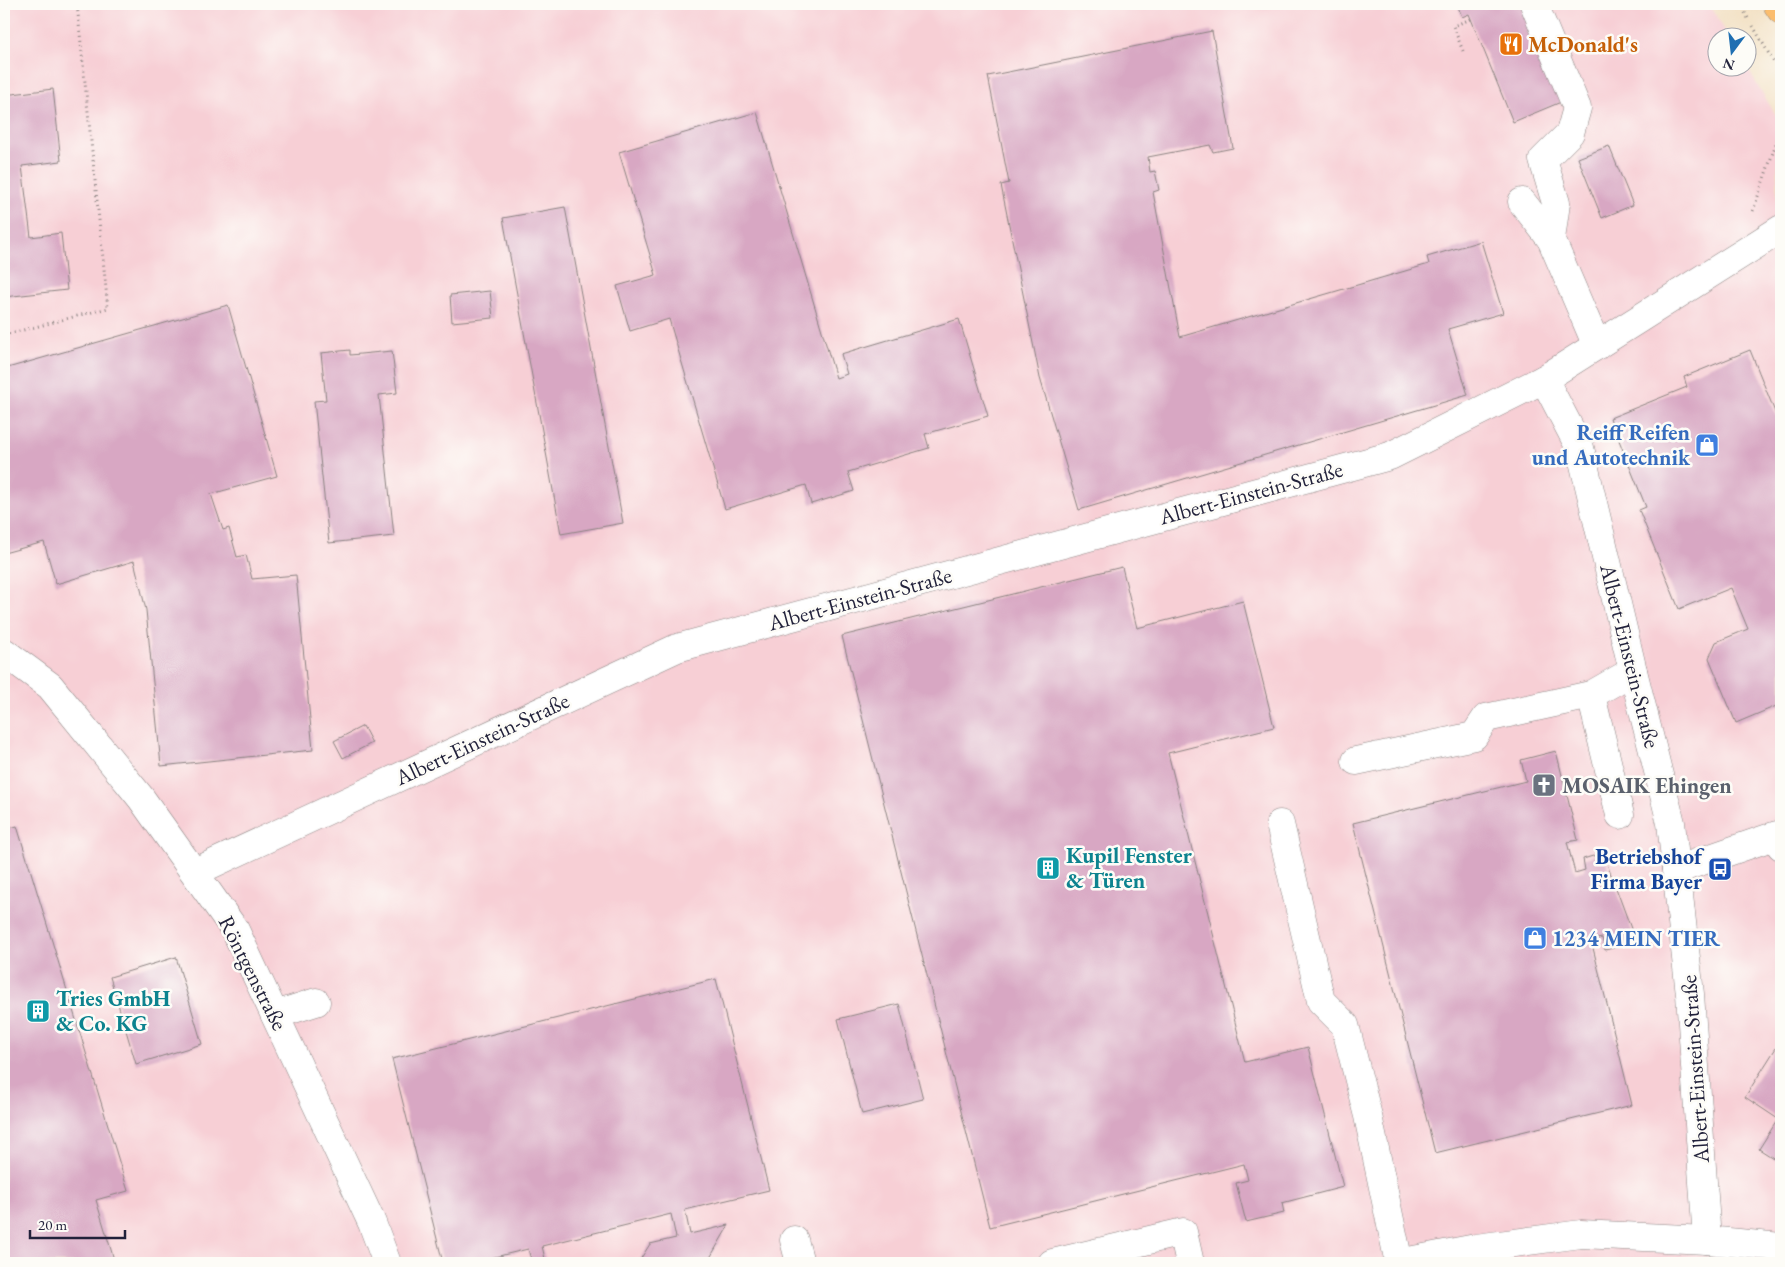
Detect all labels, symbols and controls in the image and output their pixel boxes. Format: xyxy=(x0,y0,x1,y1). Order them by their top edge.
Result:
north arrow xyxy=(1708,28,1758,78)
place label: McDonald's xyxy=(1528,30,1638,59)
restaurant icon: McDonald's xyxy=(1498,31,1524,57)
text: N xyxy=(1720,54,1736,75)
place label: Reiff Reifen und Autotechnik xyxy=(1532,418,1691,472)
shop icon: Reiff Reifen und Autotechnik xyxy=(1694,432,1720,458)
street label: Albert-Einstein-Straße xyxy=(1155,454,1346,532)
street label: Albert-Einstein-Straße xyxy=(764,560,955,638)
street label: Albert-Einstein-Straße xyxy=(1593,560,1667,751)
street label: Albert-Einstein-Straße xyxy=(389,686,574,792)
place label: MOSAIK Ehingen xyxy=(1562,771,1732,800)
church icon: MOSAIK Ehingen xyxy=(1531,772,1557,798)
place label: Kupil Fenster & Türen xyxy=(1066,841,1193,895)
place label: Betriebshof Firma Bayer xyxy=(1590,842,1705,896)
building icon: Kupil Fenster & Türen xyxy=(1035,855,1061,881)
bus stop icon: Betriebshof Firma Bayer xyxy=(1707,856,1733,882)
street label: Röntgenstraße xyxy=(212,911,294,1035)
place label: 1234 MEIN TIER xyxy=(1552,924,1721,953)
shop icon: 1234 MEIN TIER xyxy=(1522,925,1548,951)
street label: Albert-Einstein-Straße xyxy=(1674,973,1716,1165)
place label: Tries GmbH & Co. KG xyxy=(56,984,171,1038)
building icon: Tries GmbH & Co. KG xyxy=(25,998,51,1024)
scale bar xyxy=(30,1207,125,1239)
text: 20 m xyxy=(38,1215,67,1234)

